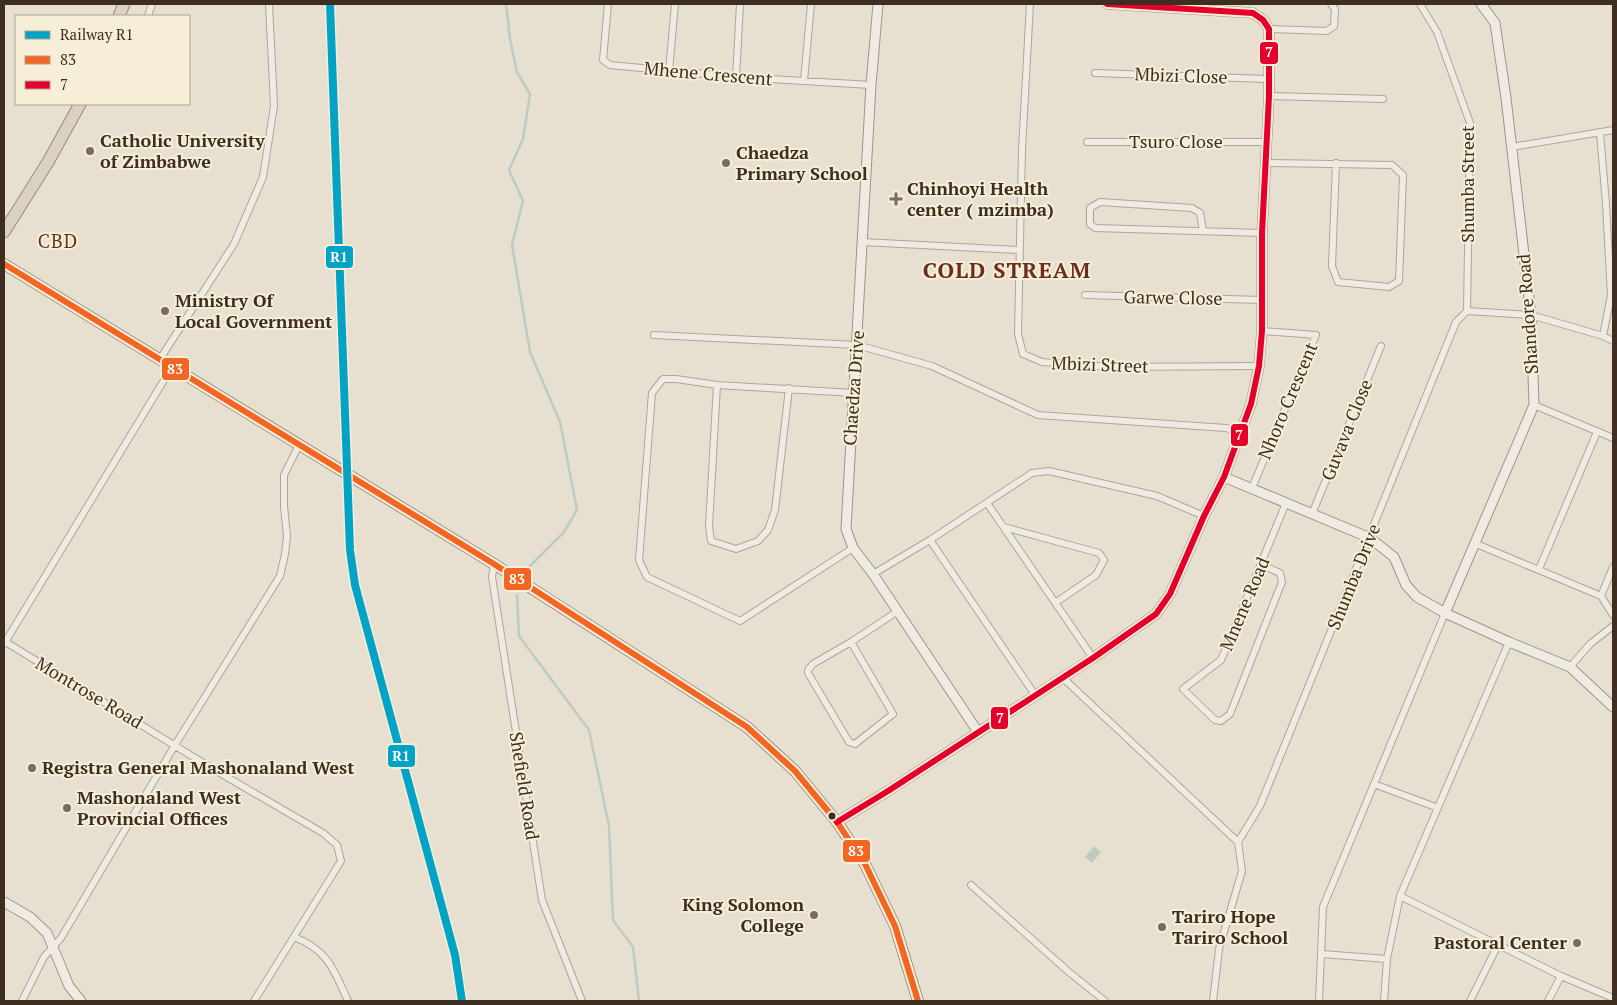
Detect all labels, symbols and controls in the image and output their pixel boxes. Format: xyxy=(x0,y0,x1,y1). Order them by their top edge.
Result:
legend xyxy=(15,15,190,105)
text: Railway R1 xyxy=(60,24,133,44)
line badge: 7 xyxy=(1259,41,1279,65)
text: 7 xyxy=(1265,42,1273,61)
text: 83 xyxy=(60,49,76,69)
street label: Mhene Crescent xyxy=(643,55,774,91)
street label: Mbizi Close xyxy=(1134,61,1228,89)
text: 7 xyxy=(60,74,68,94)
street label: Shumba Street xyxy=(1455,125,1479,243)
place label: Catholic University of Zimbabwe xyxy=(100,128,265,173)
street label: Tsuro Close xyxy=(1129,129,1223,153)
place label: Chaedza Primary School xyxy=(736,140,868,185)
marker: Catholic University of Zimbabwe xyxy=(84,145,96,157)
marker: Chaedza Primary School xyxy=(720,157,732,169)
place label: Chinhoyi Health center ( mzimba) xyxy=(907,176,1054,221)
marker: Chinhoyi Health center ( mzimba) xyxy=(889,192,903,206)
district label: CBD xyxy=(38,228,78,253)
line badge: R1 xyxy=(325,245,354,269)
text: R1 xyxy=(330,247,348,266)
street label: Shandore Road xyxy=(1511,253,1543,375)
district label: COLD STREAM xyxy=(923,255,1091,284)
street label: Garwe Close xyxy=(1123,284,1223,310)
place label: Ministry Of Local Government xyxy=(175,288,332,333)
marker: Ministry Of Local Government xyxy=(159,305,171,317)
street label: Chaedza Drive xyxy=(837,329,869,446)
street label: Nhoro Crescent xyxy=(1252,338,1323,463)
street label: Mbizi Street xyxy=(1051,350,1149,378)
line badge: 83 xyxy=(161,357,190,381)
text: 83 xyxy=(167,359,183,378)
street label: Guvava Close xyxy=(1315,375,1377,484)
line badge: 7 xyxy=(1230,423,1249,447)
text: 7 xyxy=(1235,425,1243,444)
street label: Shumba Drive xyxy=(1321,520,1385,633)
street label: Mnene Road xyxy=(1214,553,1275,654)
line badge: 83 xyxy=(503,567,532,591)
text: 83 xyxy=(509,569,525,588)
street label: Montrose Road xyxy=(31,651,148,734)
line badge: 7 xyxy=(990,706,1009,730)
text: 7 xyxy=(996,708,1004,727)
street label: Shefield Road xyxy=(505,730,545,842)
line badge: R1 xyxy=(387,744,416,768)
text: R1 xyxy=(392,746,410,765)
place label: Registra General Mashonaland West xyxy=(42,755,354,779)
marker: Registra General Mashonaland West xyxy=(26,762,38,774)
place label: Mashonaland West Provincial Offices xyxy=(77,785,241,830)
marker: Mashonaland West Provincial Offices xyxy=(61,802,73,814)
unlabelled marker xyxy=(827,811,837,821)
line badge: 83 xyxy=(842,839,871,863)
text: 83 xyxy=(848,841,864,860)
place label: King Solomon College xyxy=(682,892,804,937)
place label: Tariro Hope Tariro School xyxy=(1172,904,1288,949)
marker: King Solomon College xyxy=(808,909,820,921)
marker: Tariro Hope Tariro School xyxy=(1156,921,1168,933)
place label: Pastoral Center xyxy=(1434,930,1567,954)
marker: Pastoral Center xyxy=(1571,937,1583,949)

